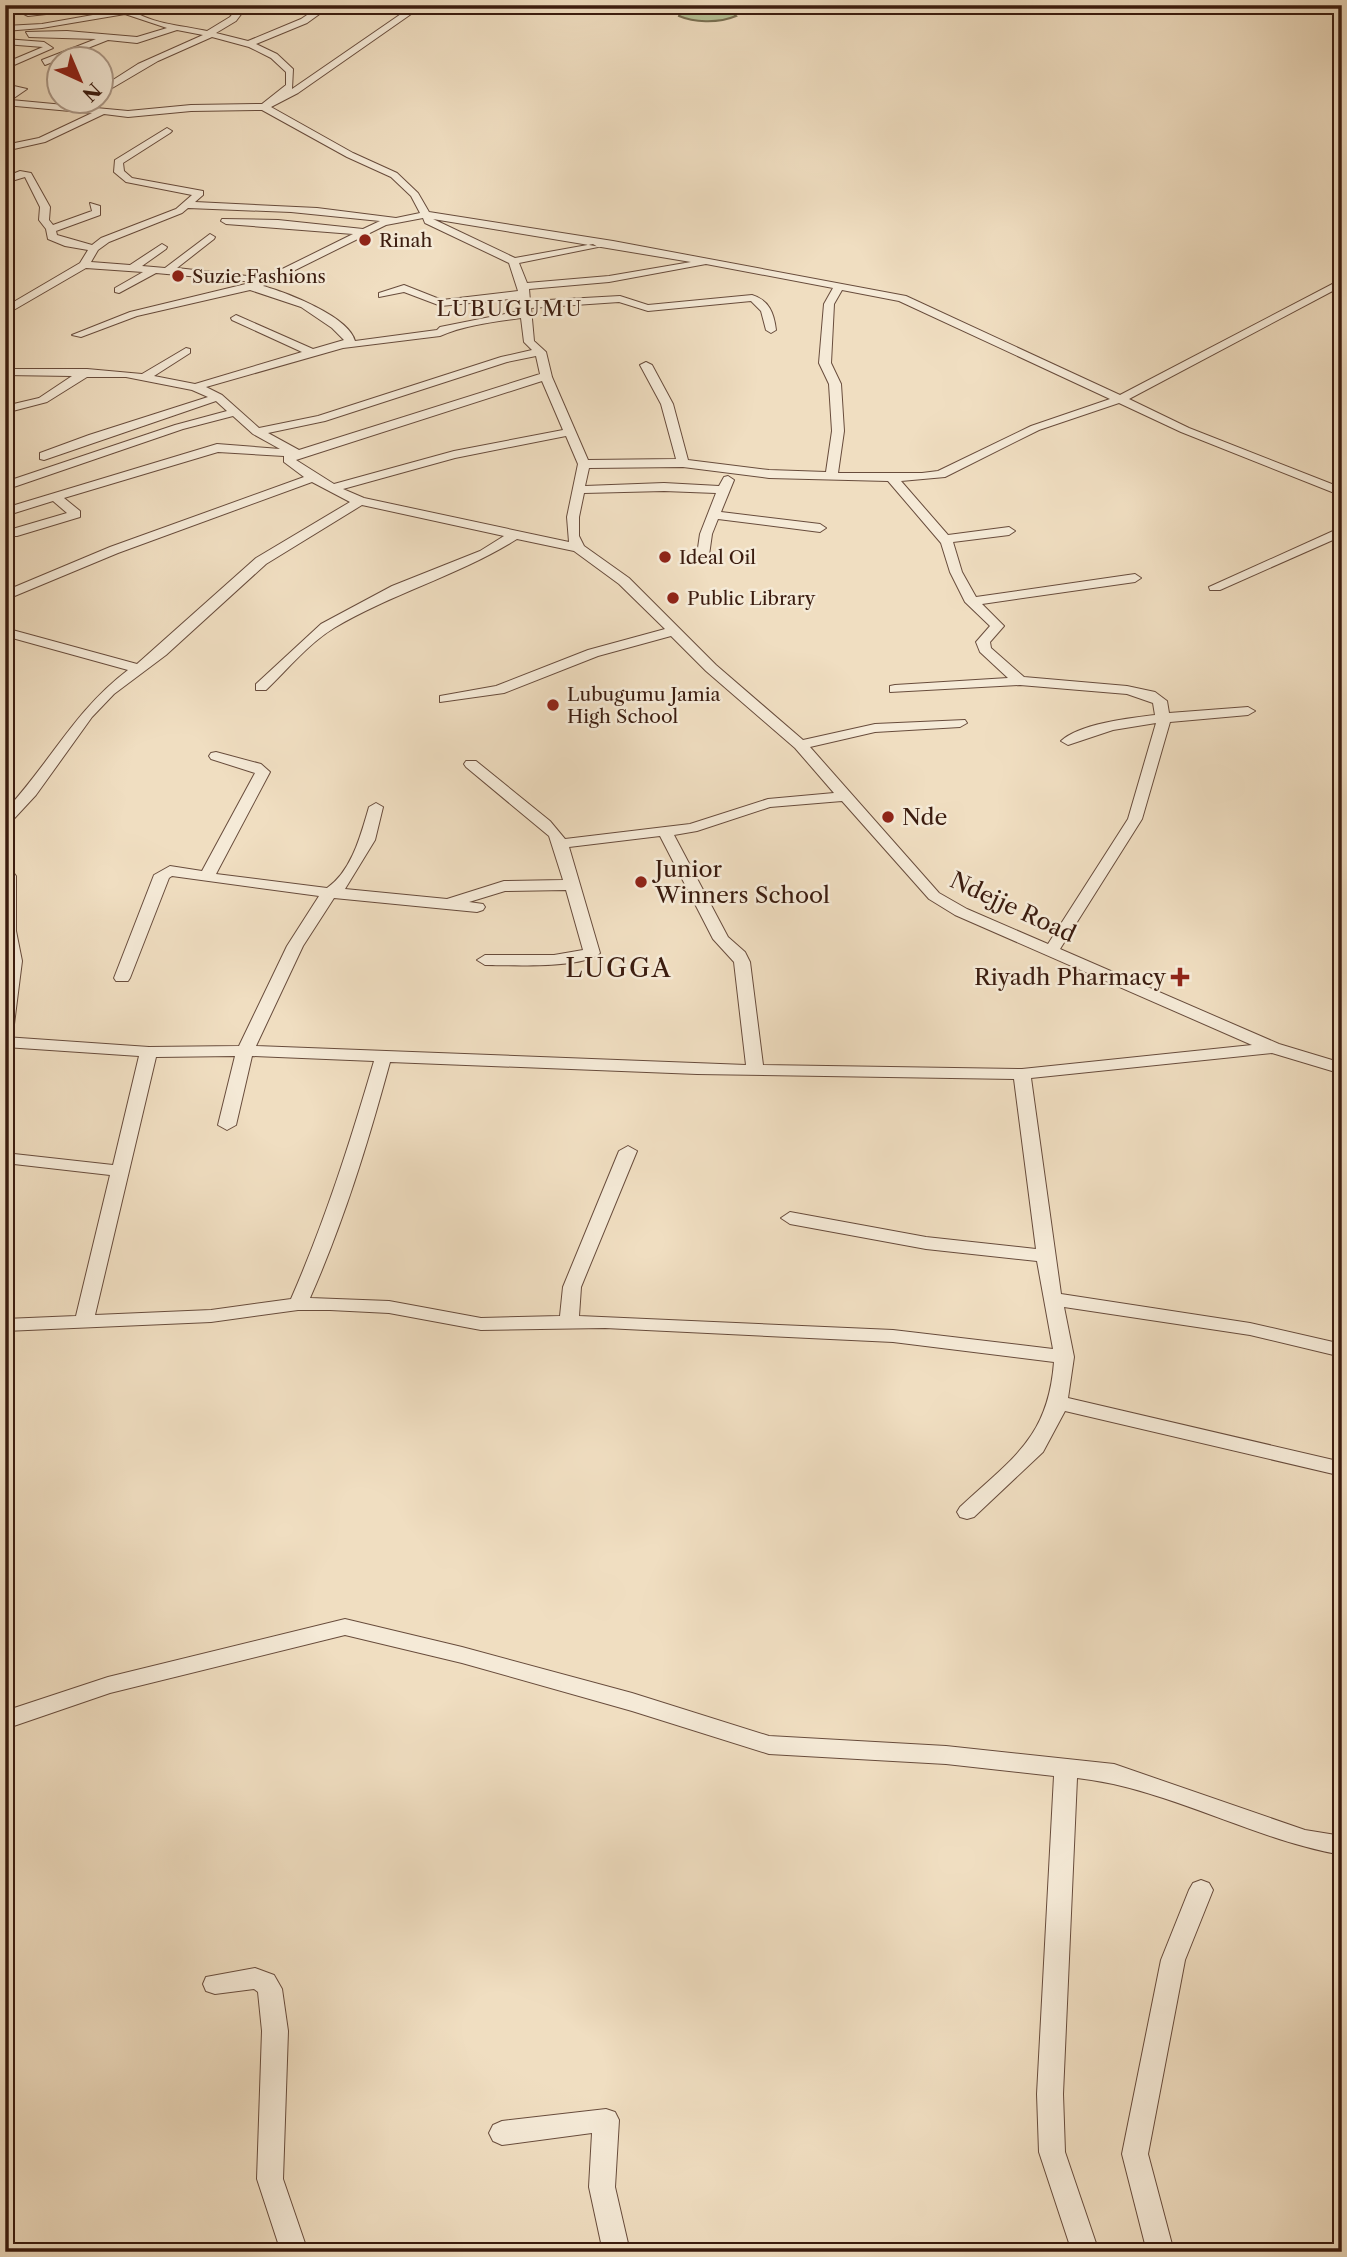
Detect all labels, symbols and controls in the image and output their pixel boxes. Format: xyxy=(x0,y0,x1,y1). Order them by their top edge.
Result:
north arrow xyxy=(46,46,116,116)
text: N xyxy=(78,78,105,106)
place label: Rinah xyxy=(379,229,433,252)
marker: Rinah xyxy=(357,232,373,248)
place label: Suzie Fashions xyxy=(192,265,326,288)
marker: Suzie Fashions xyxy=(170,268,186,284)
district label: LUBUGUMU xyxy=(437,296,583,321)
place label: Ideal Oil xyxy=(679,546,756,569)
marker: Ideal Oil xyxy=(657,549,673,565)
place label: Public Library xyxy=(687,587,816,610)
marker: Public Library xyxy=(665,590,681,606)
place label: Lubugumu Jamia High School xyxy=(567,683,721,728)
marker: Lubugumu Jamia High School xyxy=(545,697,561,713)
place label: Nde xyxy=(902,803,947,831)
marker: Nde xyxy=(880,809,896,825)
place label: Junior Winners School xyxy=(652,855,830,909)
street label: Ndejje Road xyxy=(946,866,1080,948)
marker: Junior Winners School xyxy=(633,874,649,890)
district label: LUGGA xyxy=(565,952,673,984)
place label: Riyadh Pharmacy xyxy=(974,963,1166,991)
marker: Riyadh Pharmacy xyxy=(1172,969,1188,985)

